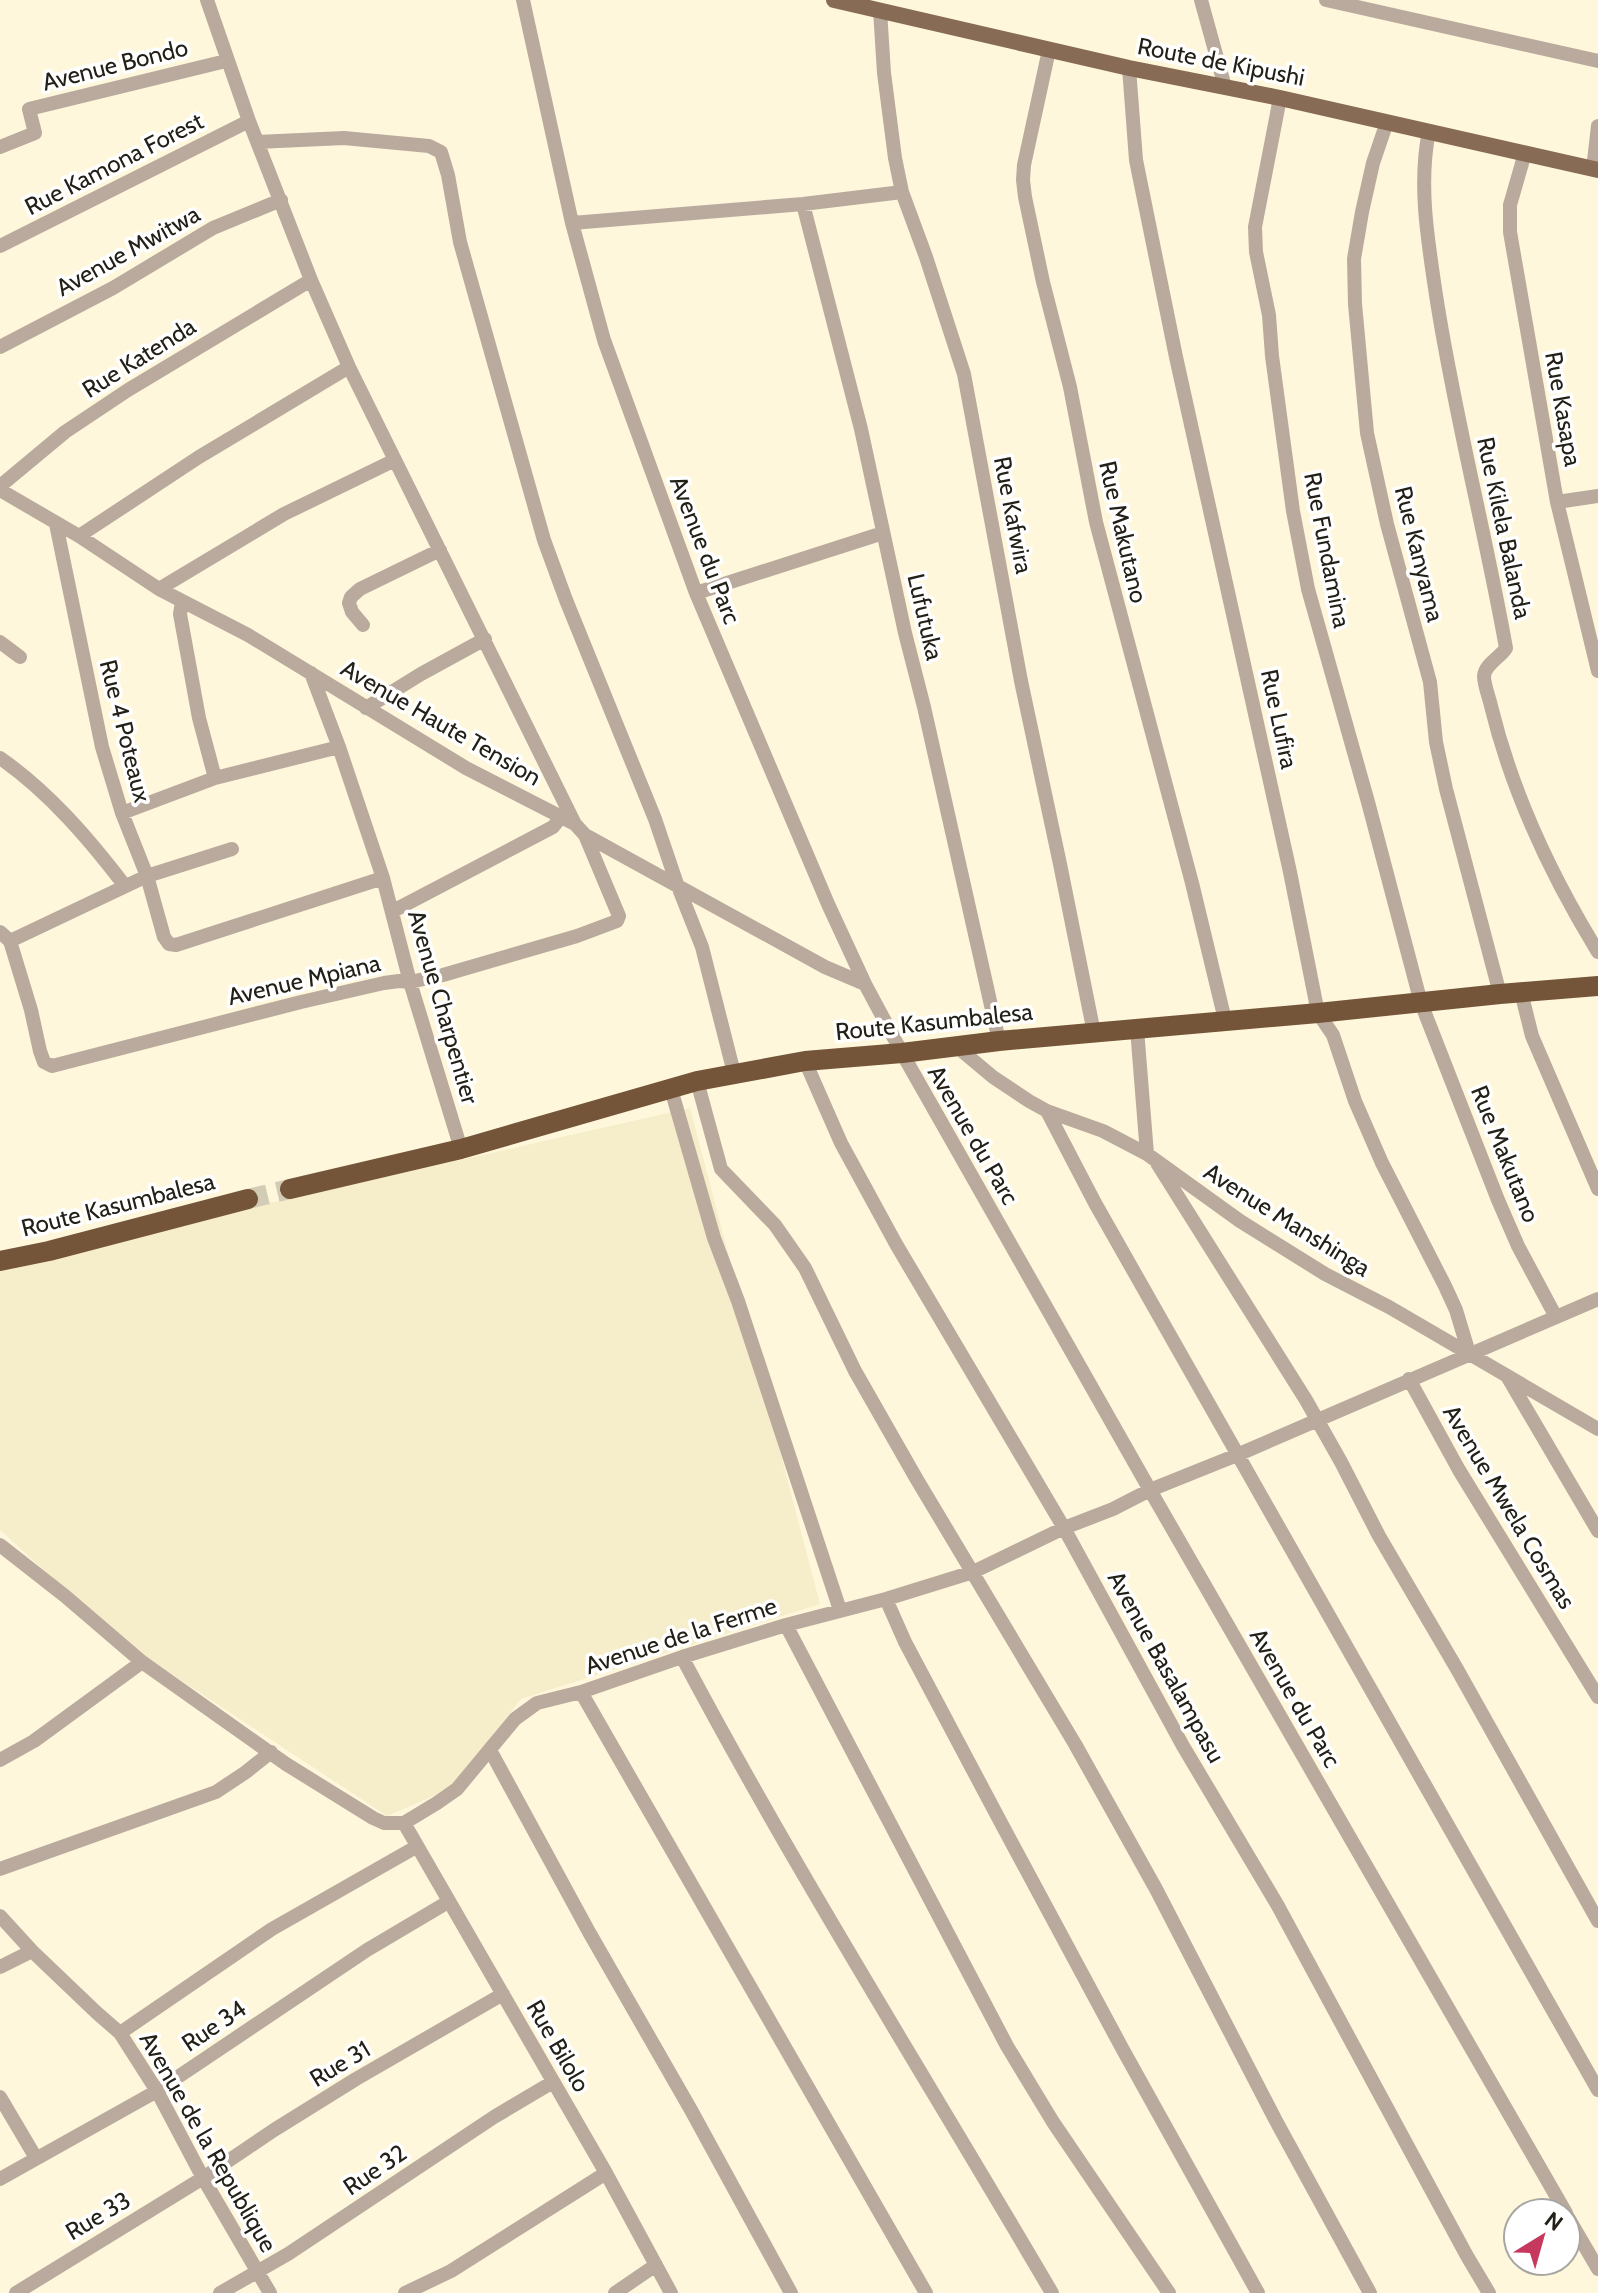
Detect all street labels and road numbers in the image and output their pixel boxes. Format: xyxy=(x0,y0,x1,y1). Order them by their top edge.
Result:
street label: Route de Kipushi xyxy=(1135,31,1307,92)
street label: Avenue Bondo xyxy=(39,32,191,97)
street label: Rue Kamona Forest xyxy=(20,106,208,221)
street label: Avenue Mwitwa xyxy=(51,199,205,302)
street label: Rue Katenda xyxy=(77,311,201,404)
street label: Rue Kasapa xyxy=(1539,349,1588,469)
street label: Rue Kilela Balanda xyxy=(1471,434,1538,622)
street label: Rue Kafwira xyxy=(988,454,1039,576)
street label: Rue Makutano xyxy=(1093,458,1154,606)
street label: Rue Fundamina xyxy=(1298,470,1357,631)
street label: Avenue du Parc xyxy=(664,472,747,628)
street label: Rue Kanyama xyxy=(1389,483,1450,625)
street label: Lufutuka xyxy=(901,571,950,663)
street label: Avenue Haute Tension xyxy=(336,653,546,792)
street label: Rue 4 Poteaux xyxy=(94,657,157,806)
street label: Rue Lufira xyxy=(1255,667,1304,772)
street label: Avenue Charpentier xyxy=(402,907,485,1108)
street label: Avenue Mpiana xyxy=(225,948,383,1011)
street label: Route Kasumbalesa xyxy=(834,997,1035,1046)
street label: Avenue du Parc xyxy=(922,1060,1025,1210)
street label: Rue Makutano xyxy=(1465,1081,1546,1226)
street label: Avenue Manshinga xyxy=(1199,1157,1376,1283)
street label: Route Kasumbalesa xyxy=(18,1166,218,1243)
street label: Avenue Mwela Cosmas xyxy=(1437,1400,1582,1614)
street label: Avenue Basalampasu xyxy=(1102,1566,1231,1768)
street label: Avenue de la Ferme xyxy=(581,1591,780,1680)
street label: Avenue du Parc xyxy=(1244,1623,1347,1773)
street label: Rue 34 xyxy=(176,1994,251,2058)
street label: Rue Bilolo xyxy=(521,1995,596,2097)
street label: Avenue de la Republique xyxy=(133,2026,283,2257)
street label: Rue 31 xyxy=(304,2034,375,2093)
street label: Rue 32 xyxy=(338,2138,412,2201)
street label: Rue 33 xyxy=(60,2185,135,2246)

